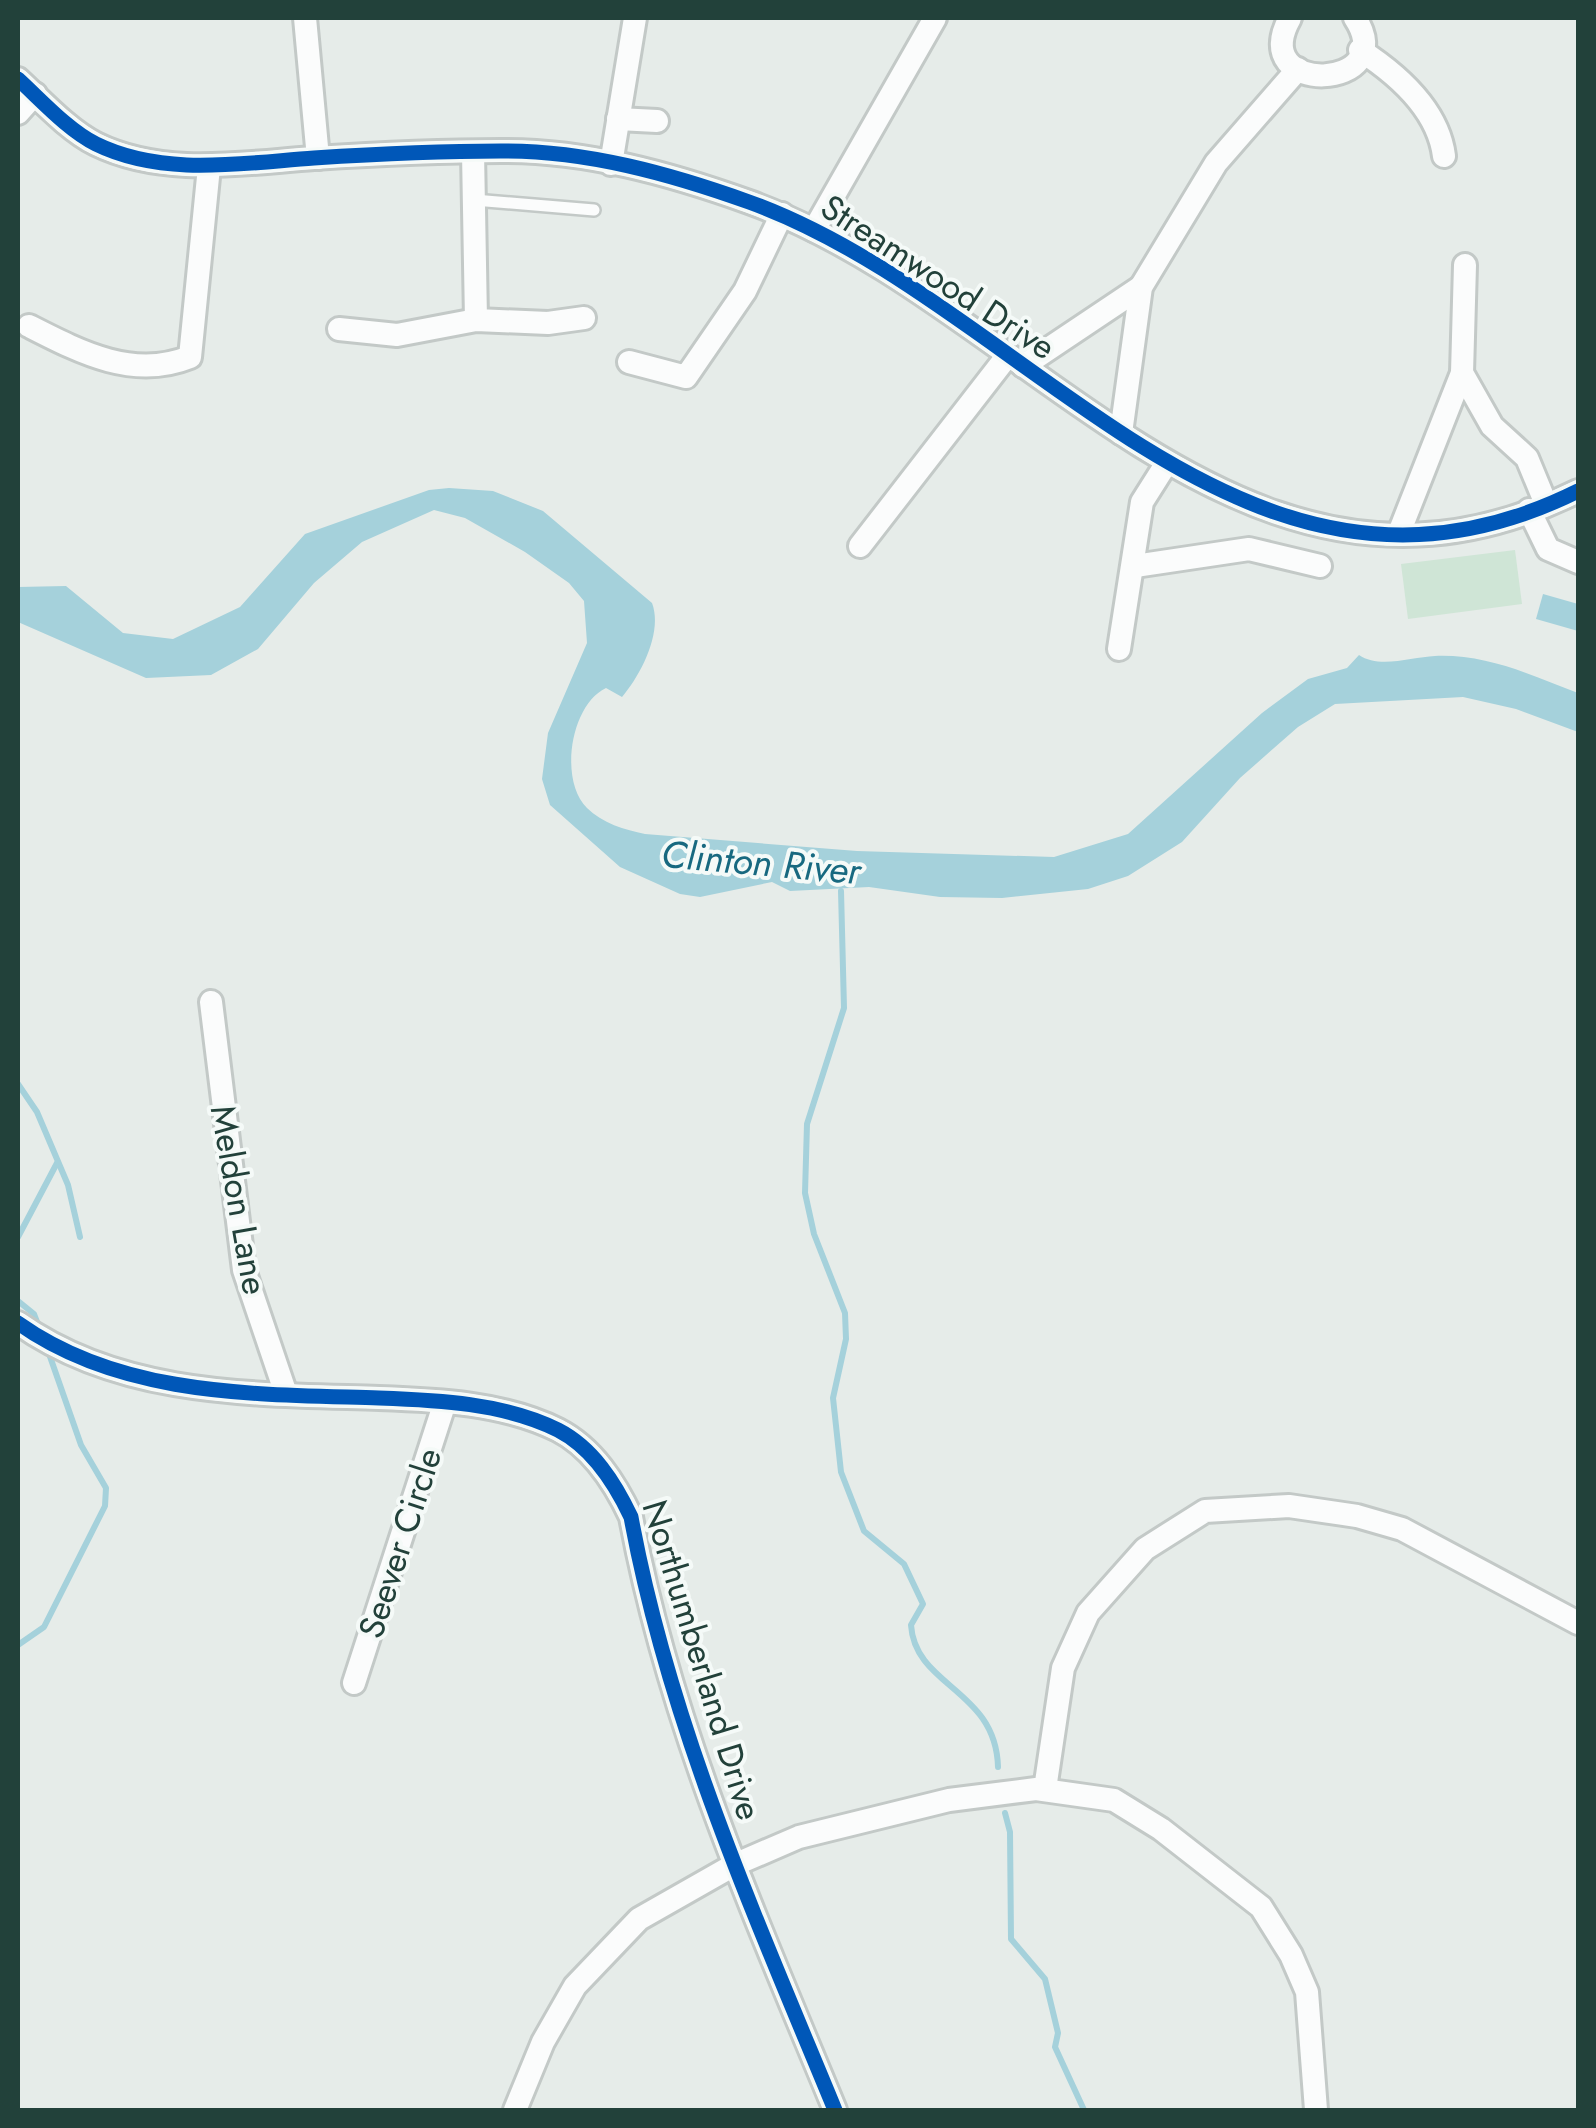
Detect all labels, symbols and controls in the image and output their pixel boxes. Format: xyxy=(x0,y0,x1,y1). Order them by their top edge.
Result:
street label: Streamwood Drive xyxy=(811,182,1065,372)
water label: Clinton River xyxy=(659,826,865,898)
street label: Meldon Lane xyxy=(198,1101,280,1299)
street label: Seever Circle xyxy=(346,1441,454,1645)
street label: Northumberland Drive xyxy=(630,1494,774,1826)

